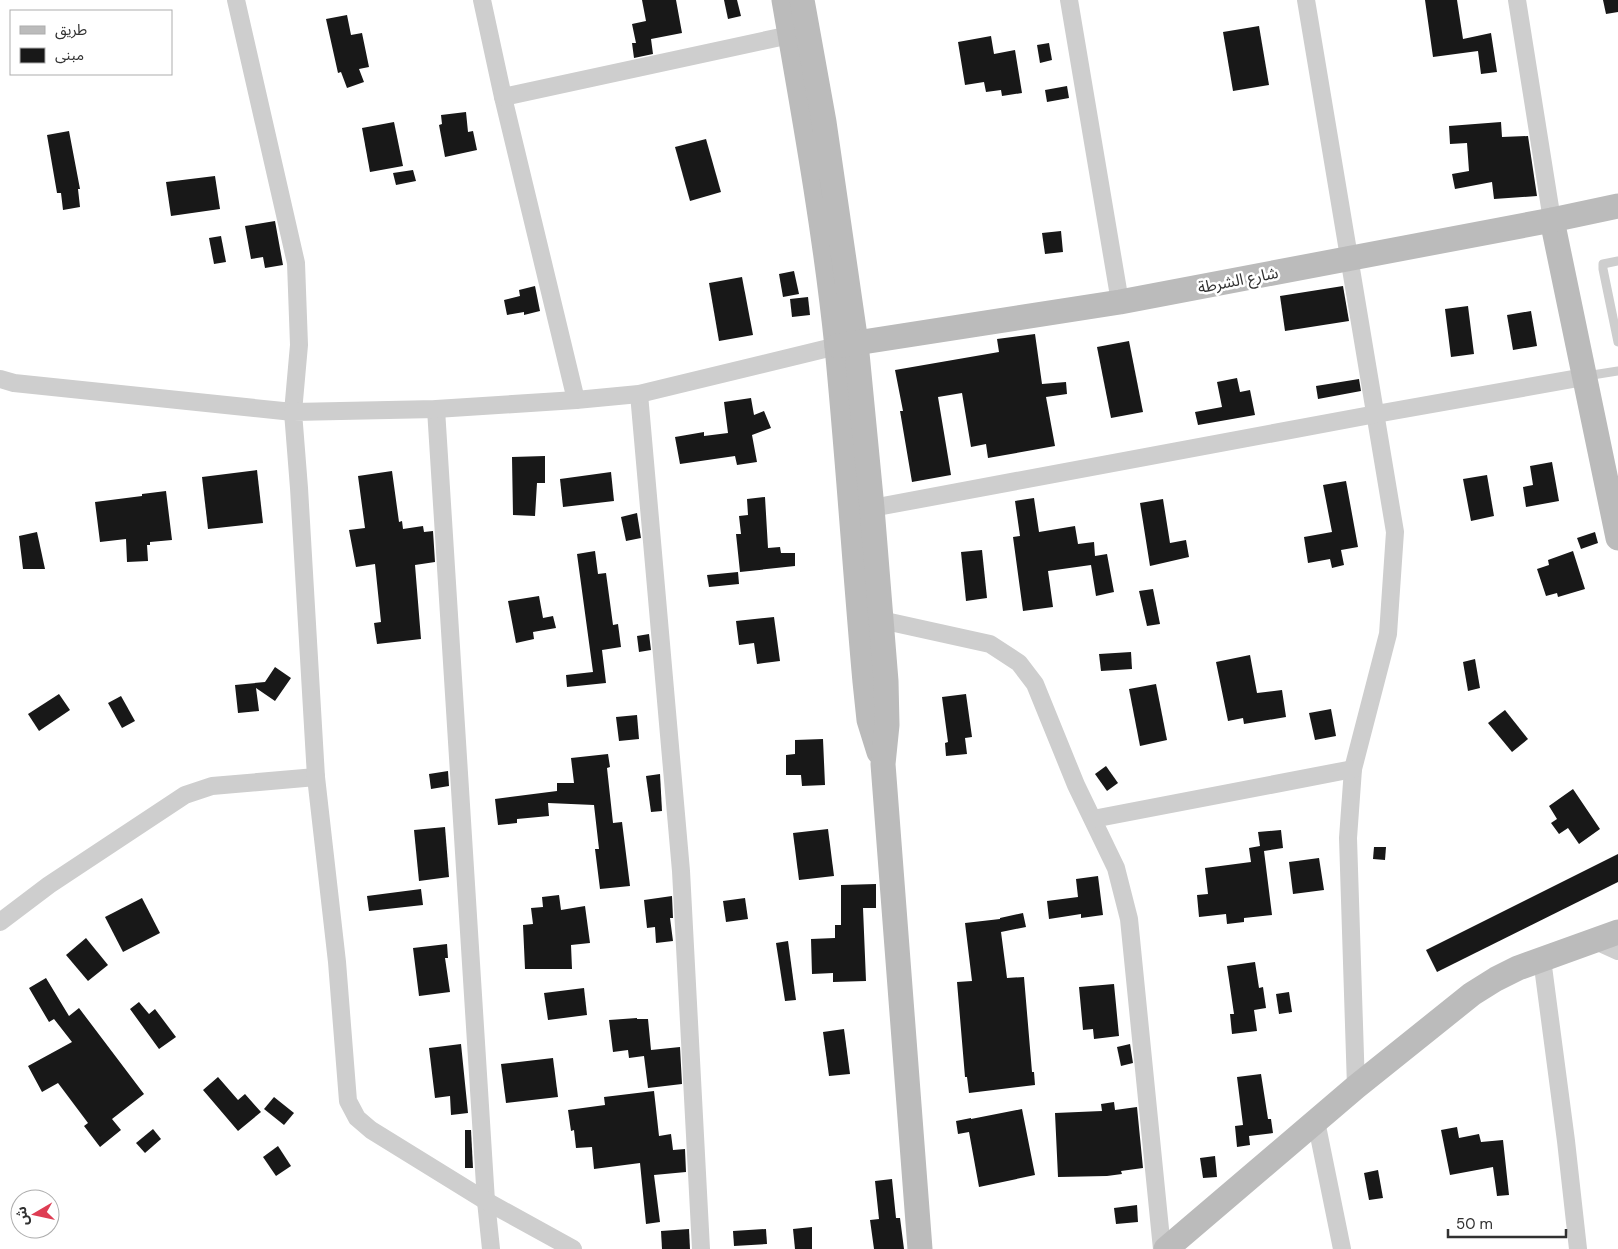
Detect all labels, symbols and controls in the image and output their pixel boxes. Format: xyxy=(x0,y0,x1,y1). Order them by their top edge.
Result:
legend xyxy=(10,10,172,75)
text: طريق xyxy=(55,20,87,40)
text: مبنى xyxy=(55,45,84,65)
street label: شارع الشرطة xyxy=(1196,262,1280,300)
north arrow xyxy=(10,1189,60,1239)
text: ش xyxy=(12,1205,33,1227)
scale bar xyxy=(1448,1206,1566,1238)
text: 50 m xyxy=(1456,1214,1493,1234)

